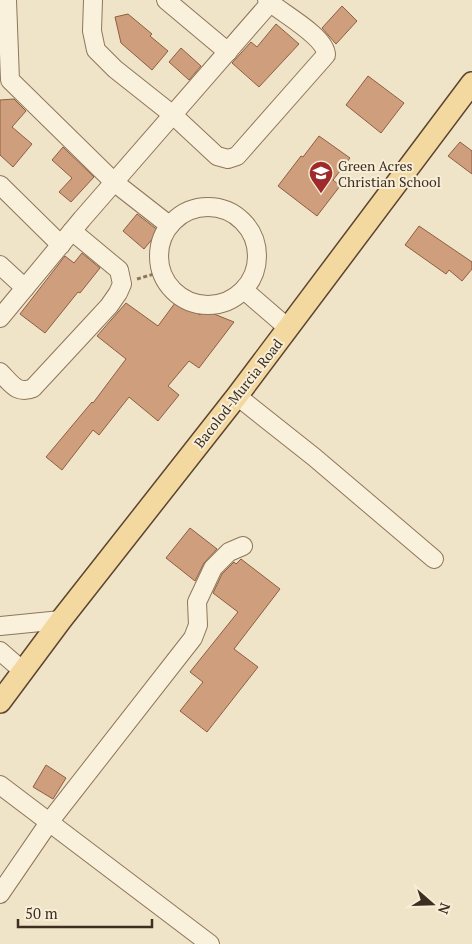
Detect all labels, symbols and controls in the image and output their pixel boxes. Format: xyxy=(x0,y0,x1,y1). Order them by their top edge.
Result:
place label: Green Acres Christian School xyxy=(338,156,441,191)
school or university icon: Green Acres Christian School xyxy=(308,160,334,194)
street label: Bacolod-Murcia Road xyxy=(189,334,287,451)
north arrow xyxy=(407,879,457,929)
scale bar xyxy=(18,896,151,928)
text: N xyxy=(434,900,455,917)
text: 50 m xyxy=(25,903,58,923)

